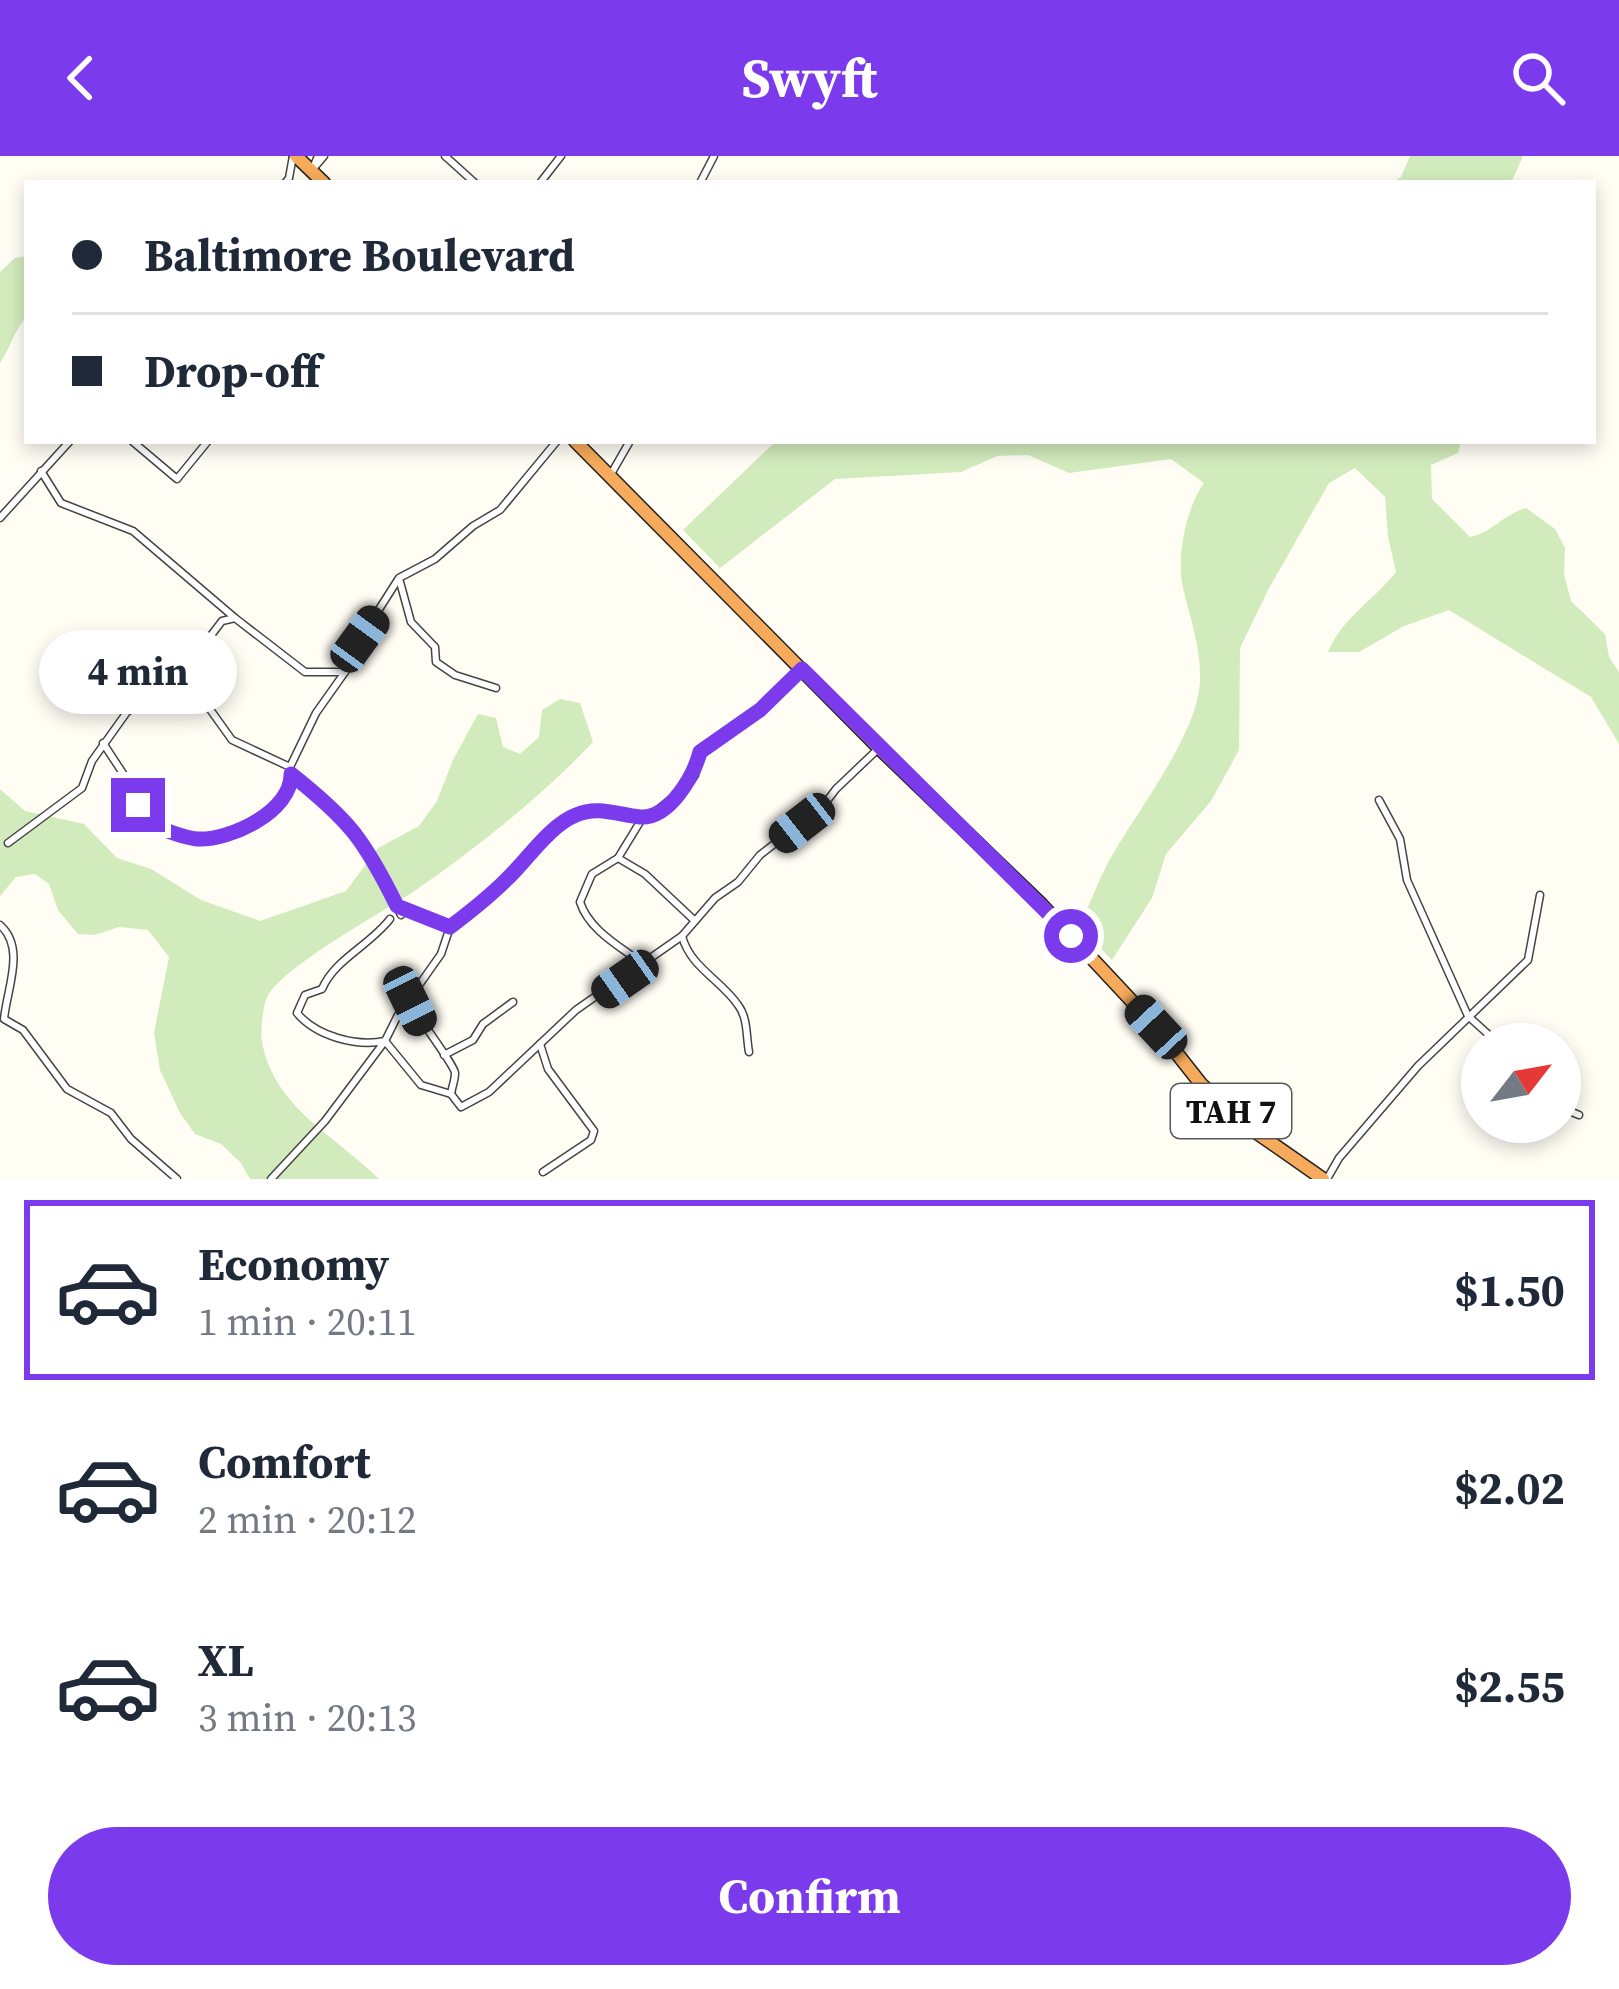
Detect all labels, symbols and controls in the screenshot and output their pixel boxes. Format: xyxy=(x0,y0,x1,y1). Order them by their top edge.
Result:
text: Swyft xyxy=(741,41,878,115)
icon: back xyxy=(48,45,114,111)
icon: search xyxy=(1505,45,1571,111)
text: Baltimore Boulevard xyxy=(144,224,575,286)
text: Drop-off xyxy=(144,340,320,402)
car xyxy=(324,599,396,679)
callout: 4 min xyxy=(39,631,237,715)
text: 4 min xyxy=(87,645,189,698)
route end xyxy=(111,778,165,832)
car xyxy=(763,787,841,859)
route start xyxy=(1044,909,1098,963)
car xyxy=(585,944,665,1014)
car xyxy=(378,961,442,1041)
car xyxy=(1118,988,1194,1066)
north arrow xyxy=(1461,1023,1581,1143)
map controls xyxy=(1461,1023,1581,1143)
road number: TAH 7 xyxy=(1171,1084,1291,1138)
text: Economy xyxy=(198,1233,389,1295)
icon: car xyxy=(54,1236,162,1344)
text: $1.50 xyxy=(1454,1259,1565,1321)
text: 1 min · 20:11 xyxy=(198,1295,417,1348)
text: Comfort xyxy=(198,1431,371,1493)
icon: car xyxy=(54,1434,162,1542)
text: $2.02 xyxy=(1454,1457,1565,1519)
text: 2 min · 20:12 xyxy=(198,1493,417,1546)
text: XL xyxy=(198,1629,254,1691)
icon: car xyxy=(54,1632,162,1740)
text: $2.55 xyxy=(1454,1655,1565,1717)
text: 3 min · 20:13 xyxy=(198,1691,417,1744)
button: Confirm xyxy=(48,1827,1571,1965)

